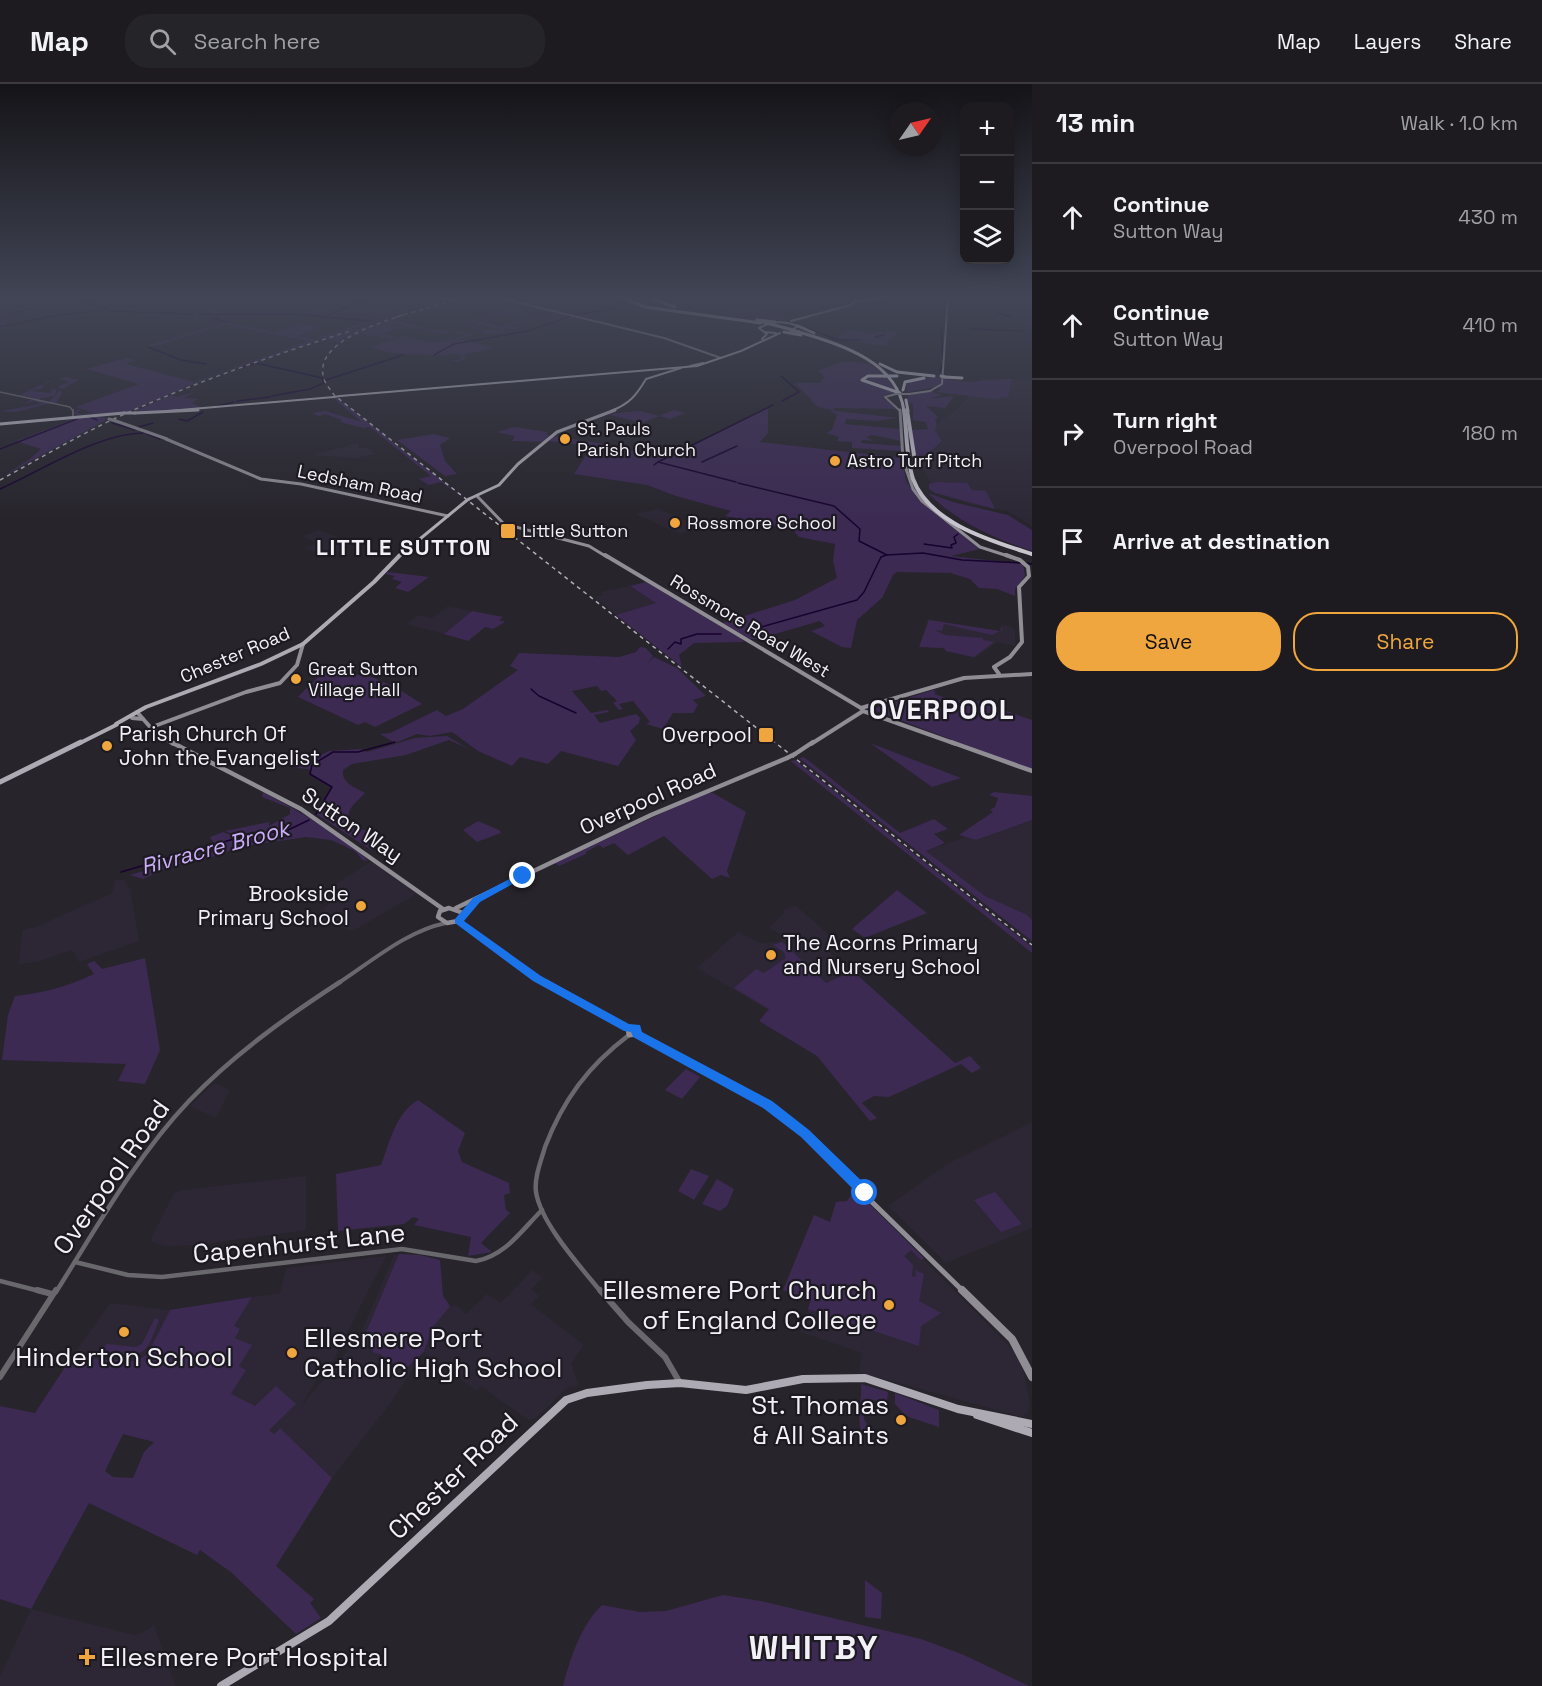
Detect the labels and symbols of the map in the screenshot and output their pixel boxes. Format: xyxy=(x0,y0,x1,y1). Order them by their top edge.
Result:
north arrow xyxy=(888,102,942,156)
place label: St. Pauls Parish Church xyxy=(577,417,696,461)
marker: St. Pauls Parish Church xyxy=(558,432,572,446)
place label: Astro Turf Pitch xyxy=(847,449,982,472)
marker: Astro Turf Pitch xyxy=(828,454,842,468)
street label: Ledsham Road xyxy=(296,459,425,508)
place label: Rossmore School xyxy=(687,511,836,534)
marker: Rossmore School xyxy=(668,516,682,530)
place label: Little Sutton xyxy=(522,519,628,542)
marker: Little Sutton xyxy=(499,522,517,540)
district label: LITTLE SUTTON xyxy=(316,533,492,561)
street label: Rossmore Road West xyxy=(666,569,834,682)
street label: Chester Road xyxy=(177,621,293,688)
place label: Great Sutton Village Hall xyxy=(308,657,418,701)
marker: Great Sutton Village Hall xyxy=(289,672,303,686)
district label: OVERPOOL xyxy=(869,692,1015,727)
place label: Parish Church Of John the Evangelist xyxy=(119,720,320,771)
place label: Overpool xyxy=(662,721,752,748)
marker: Overpool xyxy=(757,726,775,744)
marker: Parish Church Of John the Evangelist xyxy=(100,739,114,753)
street label: Overpool Road xyxy=(575,756,720,841)
street label: Sutton Way xyxy=(297,781,408,868)
water label: Rivracre Brook xyxy=(138,813,294,880)
route end xyxy=(509,862,535,888)
place label: Brookside Primary School xyxy=(198,880,349,931)
marker: Brookside Primary School xyxy=(354,899,368,913)
place label: The Acorns Primary and Nursery School xyxy=(783,929,980,980)
marker: The Acorns Primary and Nursery School xyxy=(764,948,778,962)
street label: Overpool Road xyxy=(45,1093,177,1261)
route start xyxy=(851,1179,877,1205)
street label: Capenhurst Lane xyxy=(191,1215,407,1271)
place label: Ellesmere Port Church of England College xyxy=(602,1273,877,1337)
marker: Ellesmere Port Church of England College xyxy=(882,1298,896,1312)
place label: Ellesmere Port Catholic High School xyxy=(304,1321,562,1385)
marker: Hinderton School xyxy=(117,1325,131,1339)
place label: Hinderton School xyxy=(15,1340,233,1374)
marker: Ellesmere Port Catholic High School xyxy=(285,1346,299,1360)
place label: St. Thomas & All Saints xyxy=(751,1388,889,1452)
street label: Chester Road xyxy=(381,1405,525,1547)
marker: St. Thomas & All Saints xyxy=(894,1413,908,1427)
district label: WHITBY xyxy=(749,1627,879,1669)
place label: Ellesmere Port Hospital xyxy=(100,1640,389,1674)
marker: Ellesmere Port Hospital xyxy=(78,1648,96,1666)

